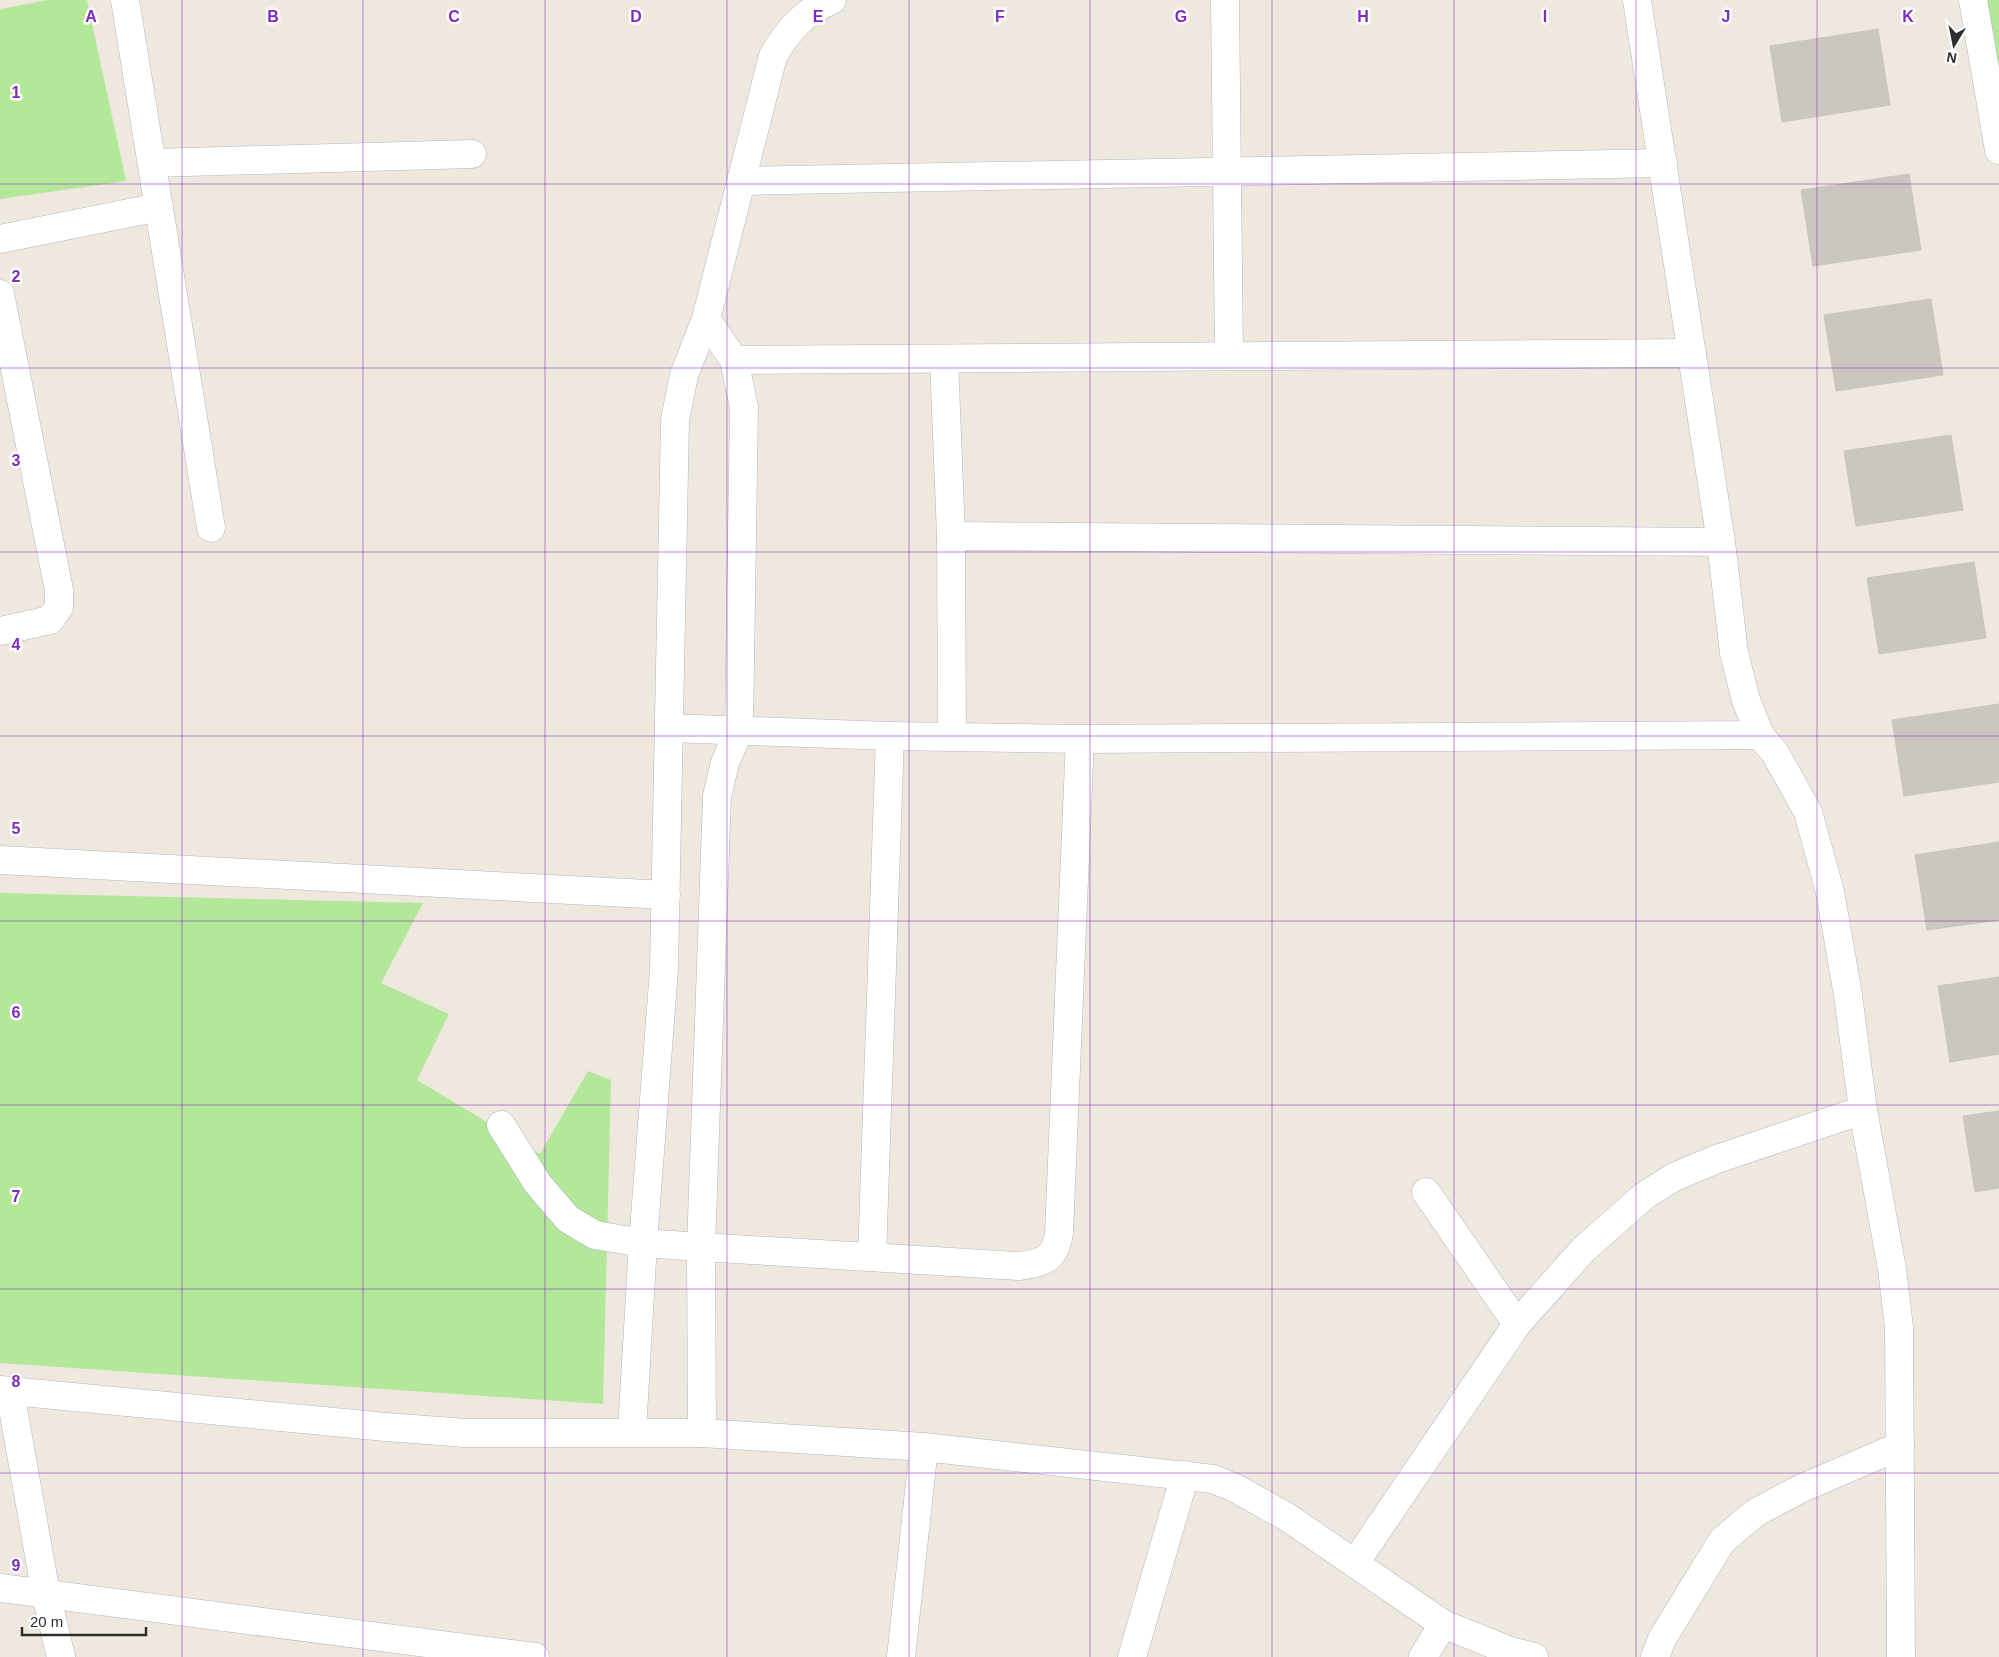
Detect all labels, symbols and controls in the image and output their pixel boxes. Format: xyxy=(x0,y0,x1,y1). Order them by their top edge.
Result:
text: A xyxy=(85,8,97,25)
text: B xyxy=(267,8,279,25)
text: C xyxy=(448,8,460,25)
text: D xyxy=(630,8,642,25)
text: E xyxy=(813,8,824,25)
text: F xyxy=(995,8,1005,25)
text: G xyxy=(1175,8,1187,25)
text: H xyxy=(1357,8,1369,25)
text: I xyxy=(1543,8,1547,25)
text: J xyxy=(1722,8,1730,25)
text: K xyxy=(1902,8,1914,25)
north arrow xyxy=(1929,20,1979,70)
text: N xyxy=(1945,49,1958,67)
text: 1 xyxy=(12,84,21,101)
text: 2 xyxy=(12,268,21,285)
text: 3 xyxy=(12,452,21,469)
text: 4 xyxy=(12,636,21,653)
text: 5 xyxy=(12,820,21,837)
text: 6 xyxy=(12,1004,21,1021)
text: 7 xyxy=(12,1188,21,1205)
text: 8 xyxy=(12,1373,21,1390)
text: 9 xyxy=(12,1557,21,1574)
scale bar xyxy=(22,1604,146,1636)
text: 20 m xyxy=(30,1613,63,1630)

